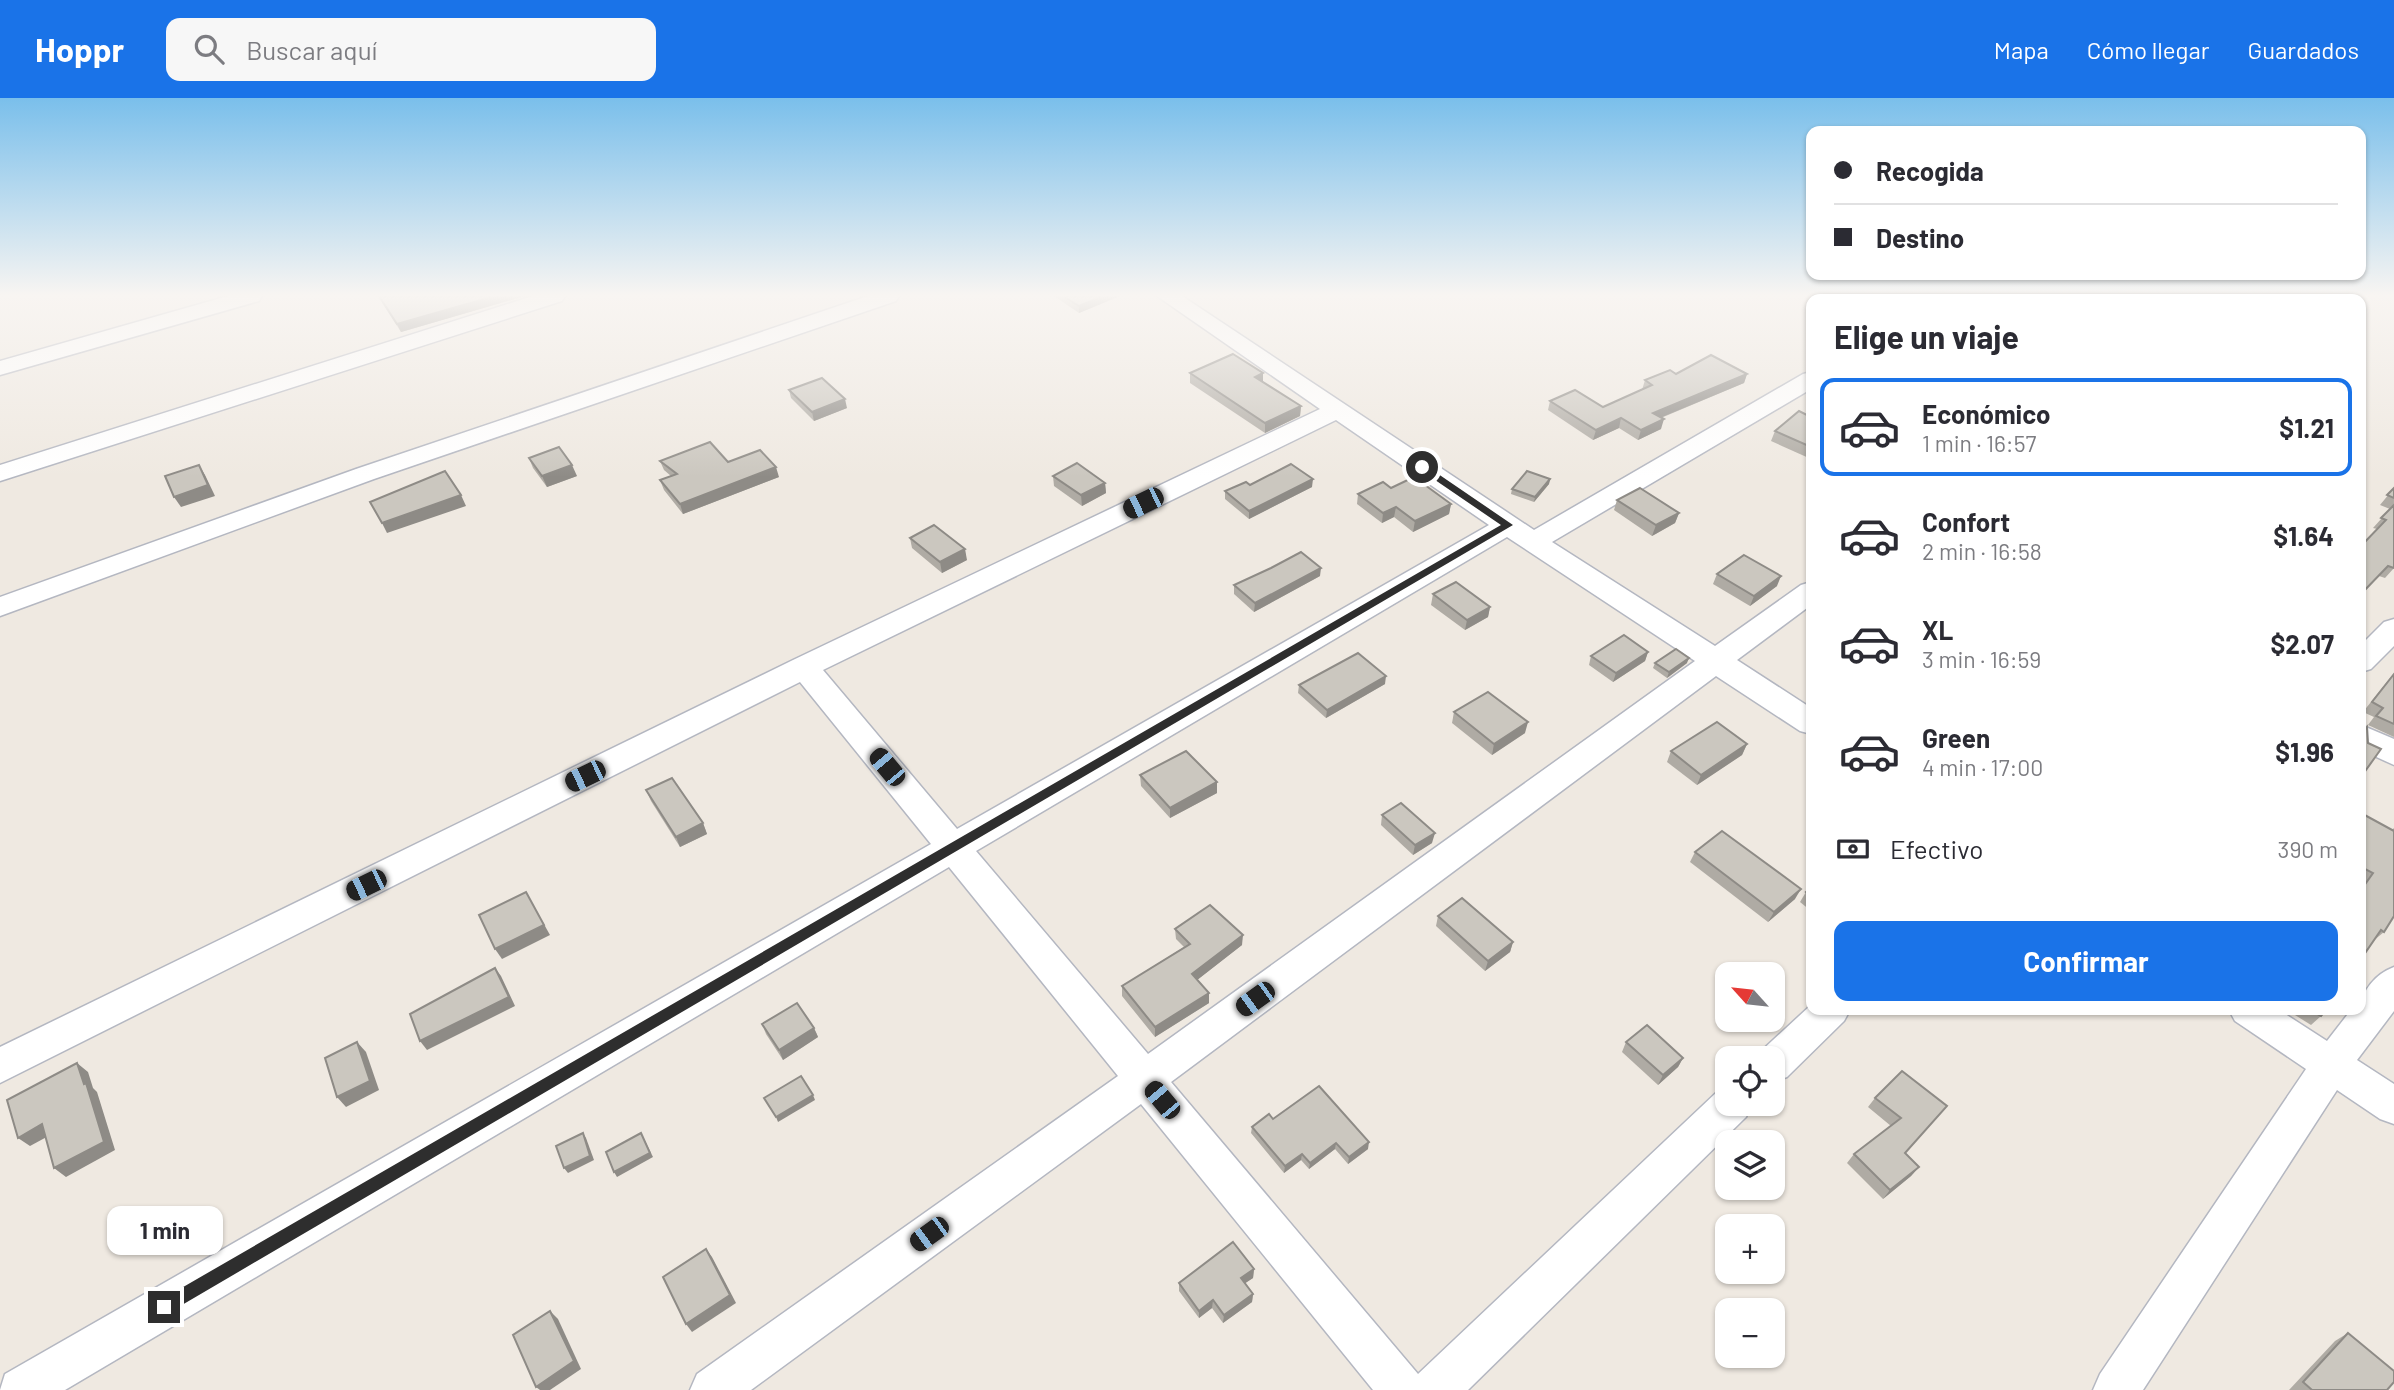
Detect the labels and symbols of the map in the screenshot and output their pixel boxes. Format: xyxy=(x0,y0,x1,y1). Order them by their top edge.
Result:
route start xyxy=(1406,451,1438,483)
car xyxy=(1120,484,1167,522)
car xyxy=(866,744,909,790)
car xyxy=(562,757,609,795)
car xyxy=(343,866,390,904)
north arrow xyxy=(1715,962,1785,1032)
car xyxy=(1232,978,1279,1020)
car xyxy=(1141,1077,1184,1123)
callout: 1 min xyxy=(106,1206,222,1254)
car xyxy=(906,1213,953,1255)
route end xyxy=(148,1291,180,1323)

